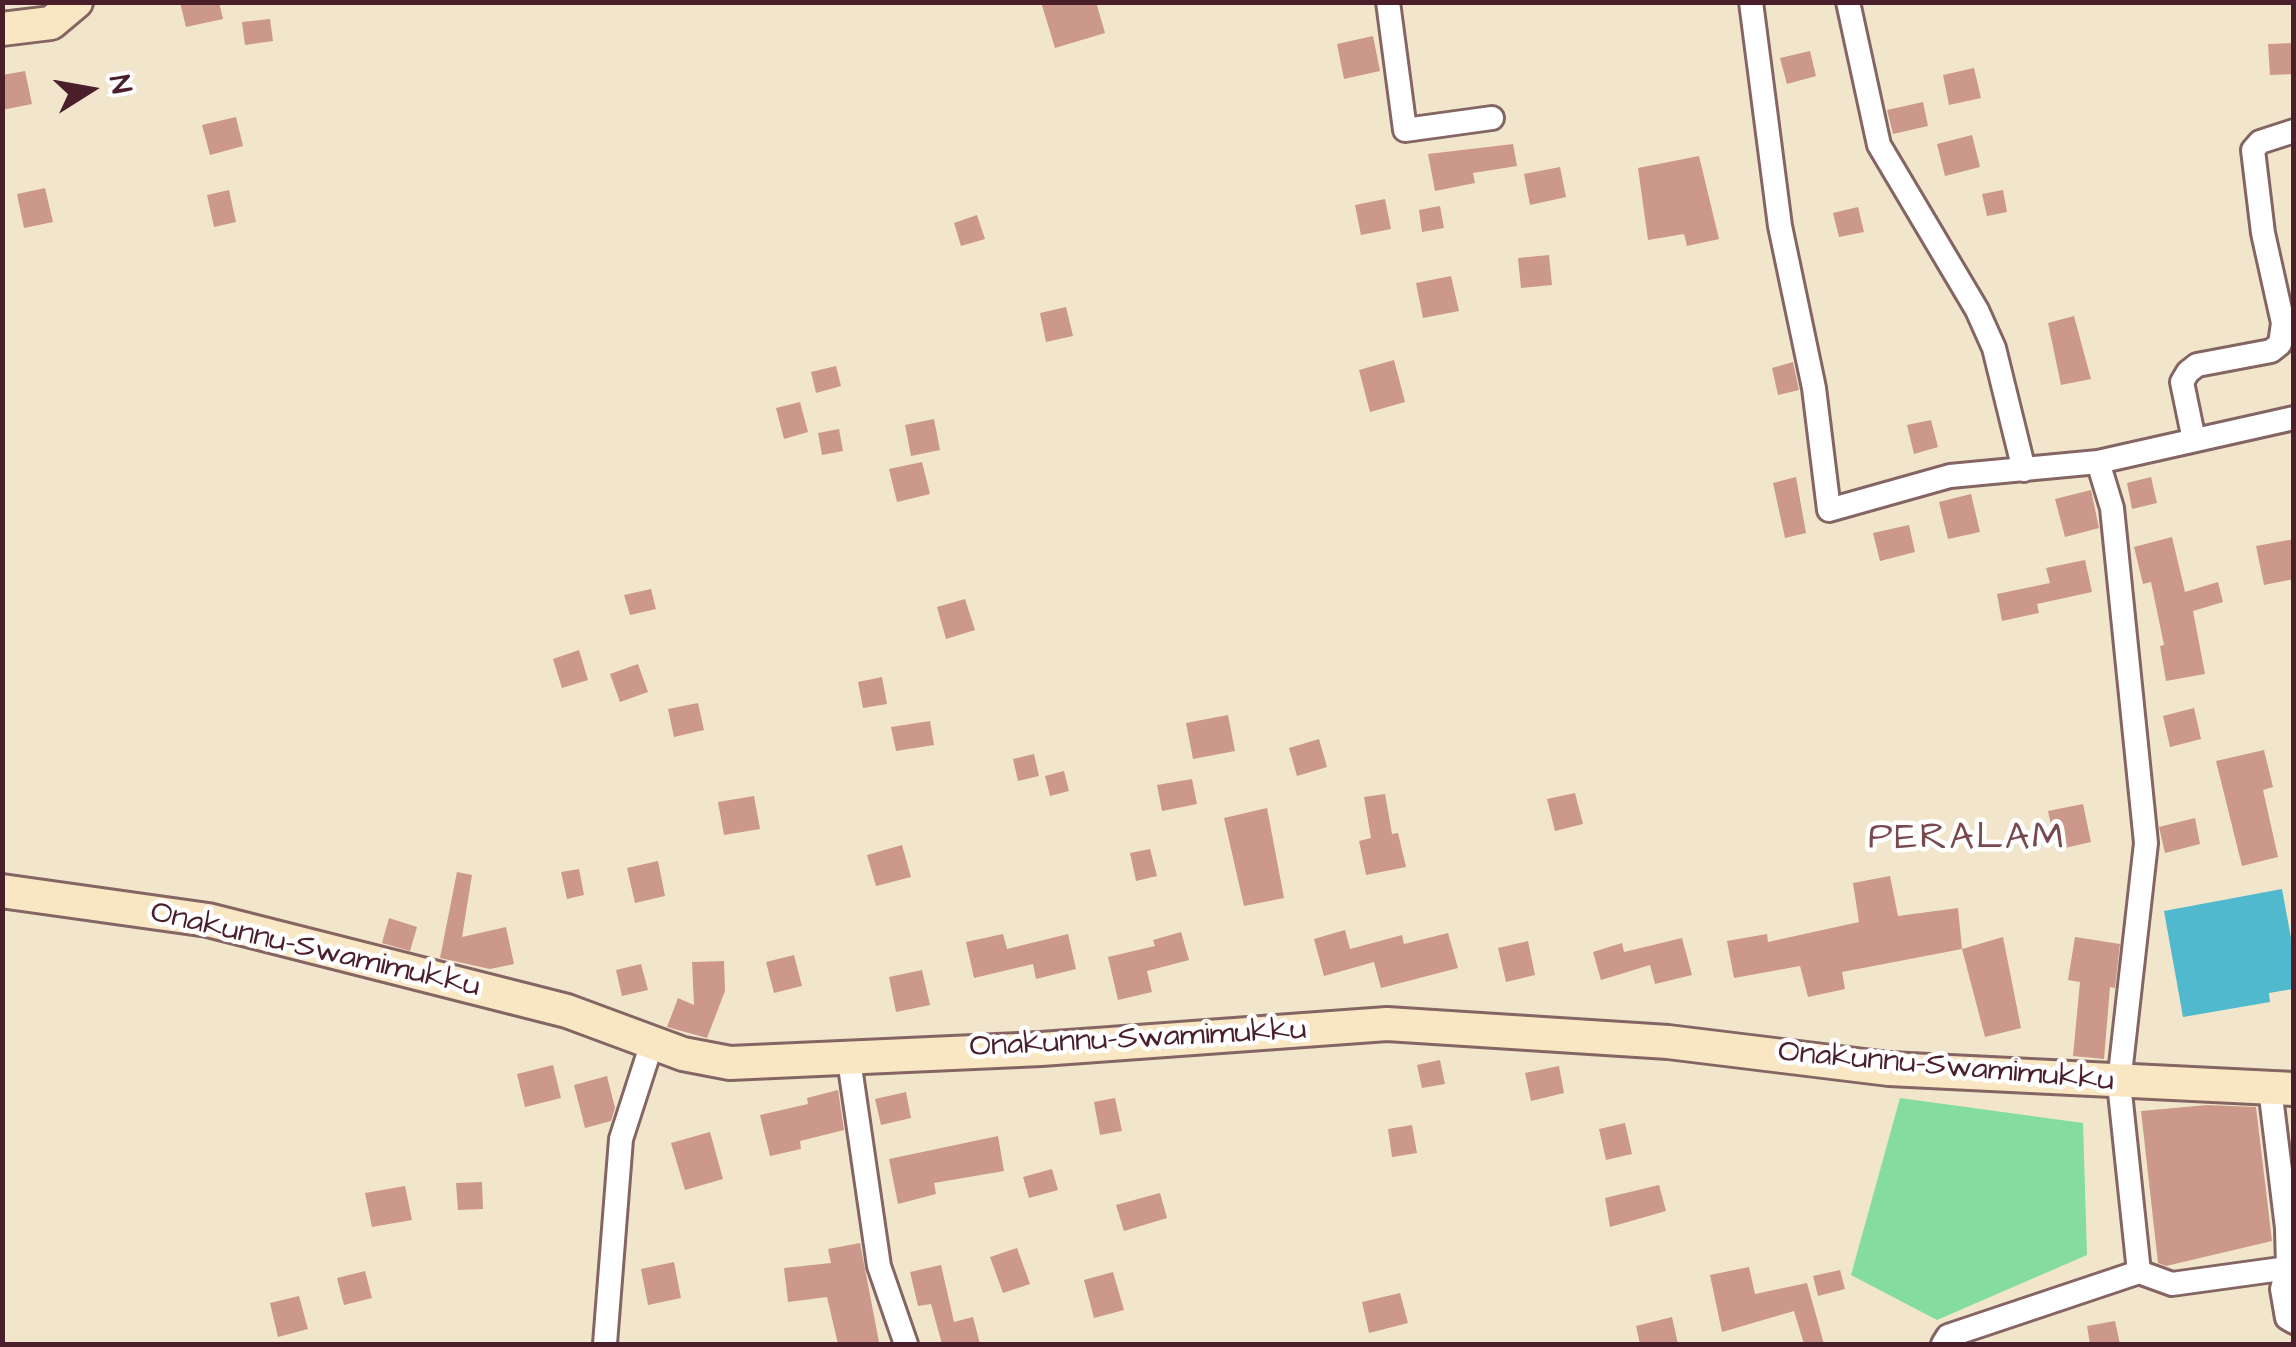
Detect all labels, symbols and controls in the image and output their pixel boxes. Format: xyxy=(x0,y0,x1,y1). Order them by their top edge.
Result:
north arrow xyxy=(40,40,140,140)
text: N xyxy=(99,72,141,97)
district label: PERALAM xyxy=(1868,817,2066,863)
street label: Onakunnu-Swamimukku xyxy=(146,894,484,1008)
street label: Onakunnu-Swamimukku xyxy=(969,1012,1307,1068)
street label: Onakunnu-Swamimukku xyxy=(1776,1034,2116,1102)

